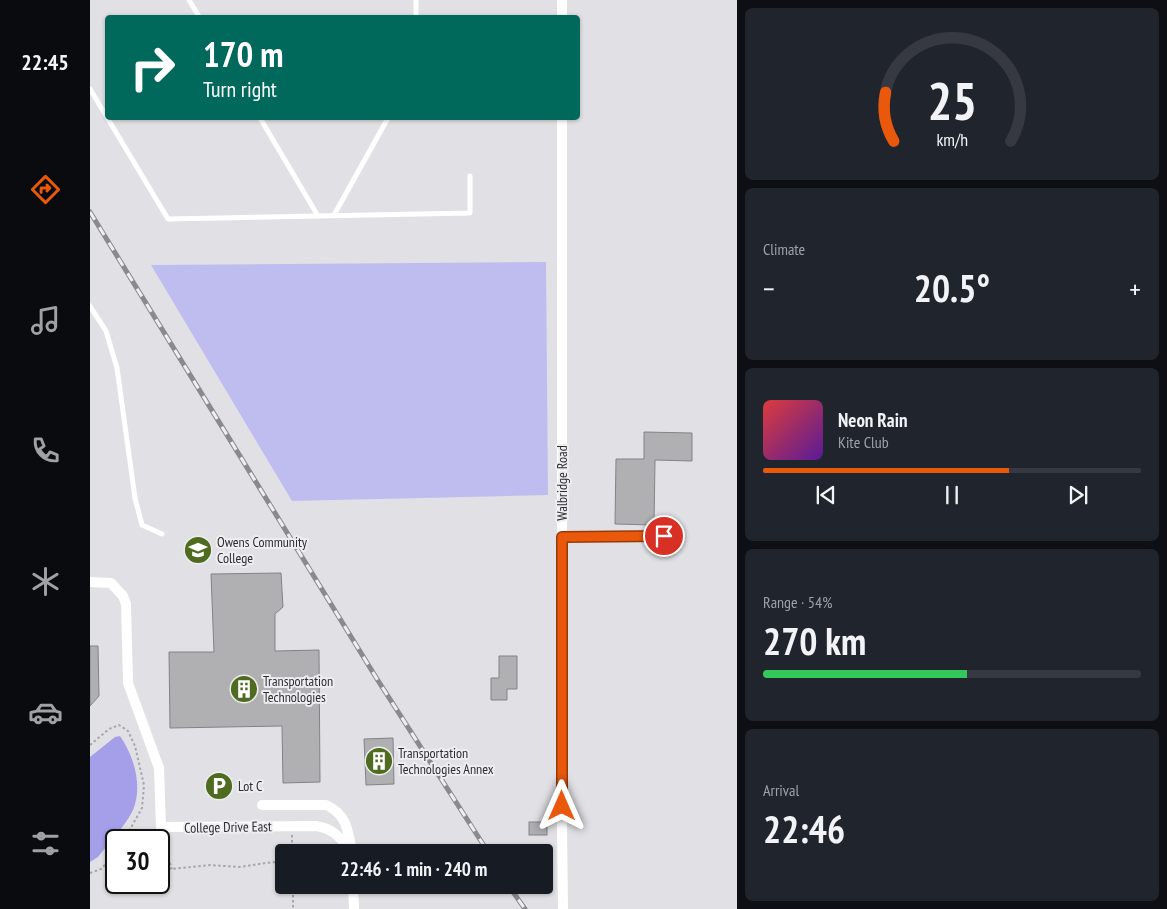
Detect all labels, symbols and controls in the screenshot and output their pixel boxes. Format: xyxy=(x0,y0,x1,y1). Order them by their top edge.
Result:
text: 170 m xyxy=(203,31,284,77)
icon: right xyxy=(120,35,185,100)
text: 22:45 xyxy=(21,48,69,76)
text: 25 xyxy=(927,67,977,134)
text: Turn right xyxy=(203,75,277,103)
text: km/h xyxy=(936,128,968,151)
icon: directions xyxy=(28,172,63,207)
text: Climate xyxy=(763,239,805,259)
text: 20.5° xyxy=(914,263,990,312)
text: − xyxy=(763,270,775,307)
text: + xyxy=(1129,270,1141,307)
icon: music xyxy=(28,303,63,338)
text: Neon Rain xyxy=(838,408,907,432)
text: Kite Club xyxy=(838,432,889,452)
icon: phone xyxy=(28,433,63,468)
street label: Walbridge Road xyxy=(553,445,571,521)
icon: previous xyxy=(812,481,840,509)
icon: pause xyxy=(938,481,966,509)
icon: next xyxy=(1064,481,1092,509)
pin xyxy=(643,515,685,557)
icon: arrive xyxy=(650,522,678,550)
place label: Owens Community College xyxy=(217,533,308,567)
school or university icon: Owens Community College xyxy=(183,535,213,565)
icon: climate xyxy=(28,564,63,599)
text: Range · 54% xyxy=(763,592,832,612)
text: 270 km xyxy=(763,616,866,665)
place label: Transportation Technologies xyxy=(263,672,333,706)
building icon: Transportation Technologies xyxy=(229,674,259,704)
icon: car xyxy=(28,695,63,730)
place label: Transportation Technologies Annex xyxy=(398,744,494,778)
building icon: Transportation Technologies Annex xyxy=(364,746,394,776)
parking icon: Lot C xyxy=(204,771,234,801)
place label: Lot C xyxy=(238,777,263,795)
position arrow xyxy=(535,779,587,831)
text: Arrival xyxy=(763,780,799,800)
text: 22:46 xyxy=(763,804,845,853)
street label: College Drive East xyxy=(184,817,272,837)
icon: filters xyxy=(28,826,63,861)
speed limit sign: 30 xyxy=(105,829,170,894)
text: 22:46 · 1 min · 240 m xyxy=(341,857,487,881)

